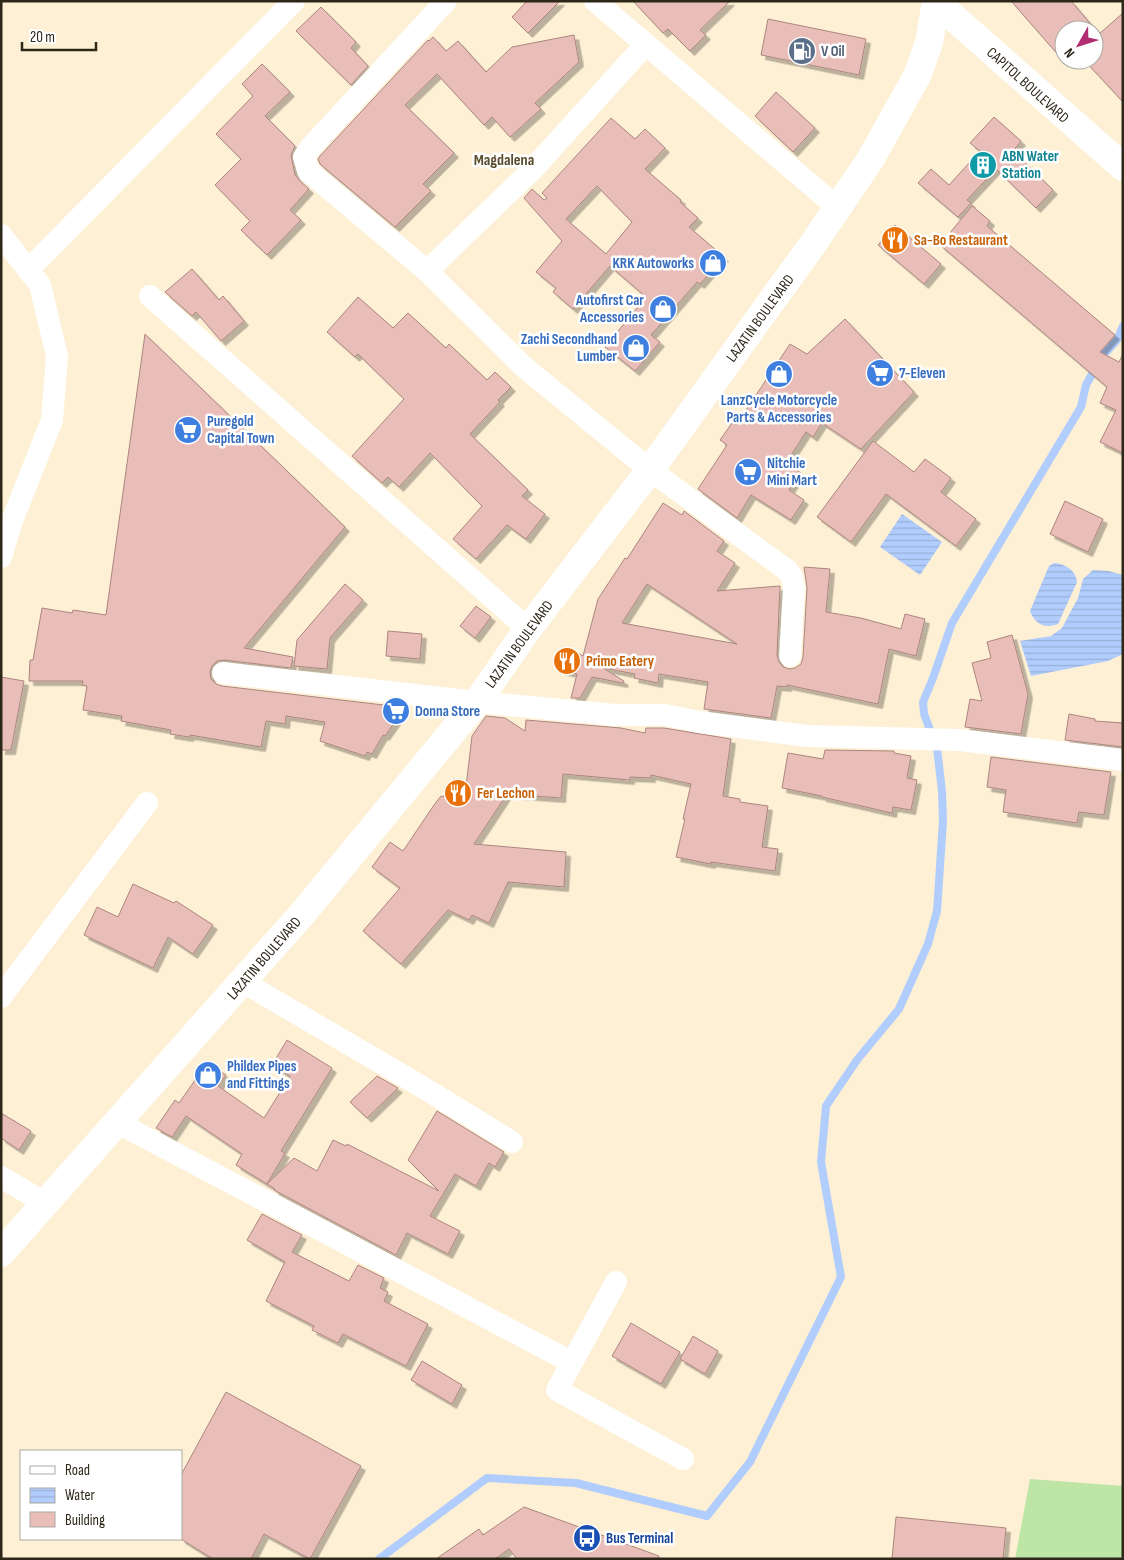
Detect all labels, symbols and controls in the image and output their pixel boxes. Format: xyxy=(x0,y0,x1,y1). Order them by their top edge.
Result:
scale bar xyxy=(22,20,96,52)
north arrow xyxy=(1054,20,1104,70)
text: 20 m xyxy=(30,28,55,47)
fuel station icon: V Oil xyxy=(787,36,817,66)
place label: V Oil xyxy=(821,42,845,61)
street label: CAPITOL BOULEVARD xyxy=(982,43,1073,127)
text: N xyxy=(1060,45,1078,61)
place label: ABN Water Station xyxy=(1001,147,1059,183)
building icon: ABN Water Station xyxy=(968,150,998,180)
district label: Magdalena xyxy=(474,151,534,170)
restaurant icon: Sa-Bo Restaurant xyxy=(880,225,910,255)
place label: Sa-Bo Restaurant xyxy=(914,231,1008,250)
shop icon: KRK Autoworks xyxy=(698,248,728,278)
place label: KRK Autoworks xyxy=(613,254,694,273)
street label: LAZATIN BOULEVARD xyxy=(722,271,799,366)
place label: Autofirst Car Accessories xyxy=(575,291,644,327)
shop icon: Autofirst Car Accessories xyxy=(648,294,678,324)
place label: Zachi Secondhand Lumber xyxy=(521,330,617,366)
shop icon: Zachi Secondhand Lumber xyxy=(621,333,651,363)
supermarket icon: 7-Eleven xyxy=(865,358,895,388)
shop icon: LanzCycle Motorcycle Parts & Accessories xyxy=(764,359,794,389)
place label: 7-Eleven xyxy=(899,364,946,383)
place label: LanzCycle Motorcycle Parts & Accessories xyxy=(721,391,837,427)
place label: Puregold Capital Town xyxy=(207,412,275,448)
supermarket icon: Puregold Capital Town xyxy=(173,415,203,445)
place label: Nitchie Mini Mart xyxy=(767,454,817,490)
supermarket icon: Nitchie Mini Mart xyxy=(733,457,763,487)
street label: LAZATIN BOULEVARD xyxy=(481,597,558,692)
restaurant icon: Primo Eatery xyxy=(552,646,582,676)
place label: Primo Eatery xyxy=(586,652,655,671)
supermarket icon: Donna Store xyxy=(381,696,411,726)
place label: Donna Store xyxy=(415,702,480,721)
restaurant icon: Fer Lechon xyxy=(443,778,473,808)
place label: Fer Lechon xyxy=(477,784,535,803)
street label: LAZATIN BOULEVARD xyxy=(223,913,306,1004)
place label: Phildex Pipes and Fittings xyxy=(227,1057,297,1093)
shop icon: Phildex Pipes and Fittings xyxy=(193,1060,223,1090)
legend xyxy=(20,1450,182,1540)
text: Road xyxy=(65,1461,90,1480)
text: Water xyxy=(65,1486,96,1505)
text: Building xyxy=(65,1511,105,1530)
bus stop icon: Bus Terminal xyxy=(572,1523,602,1553)
place label: Bus Terminal xyxy=(606,1529,673,1548)

